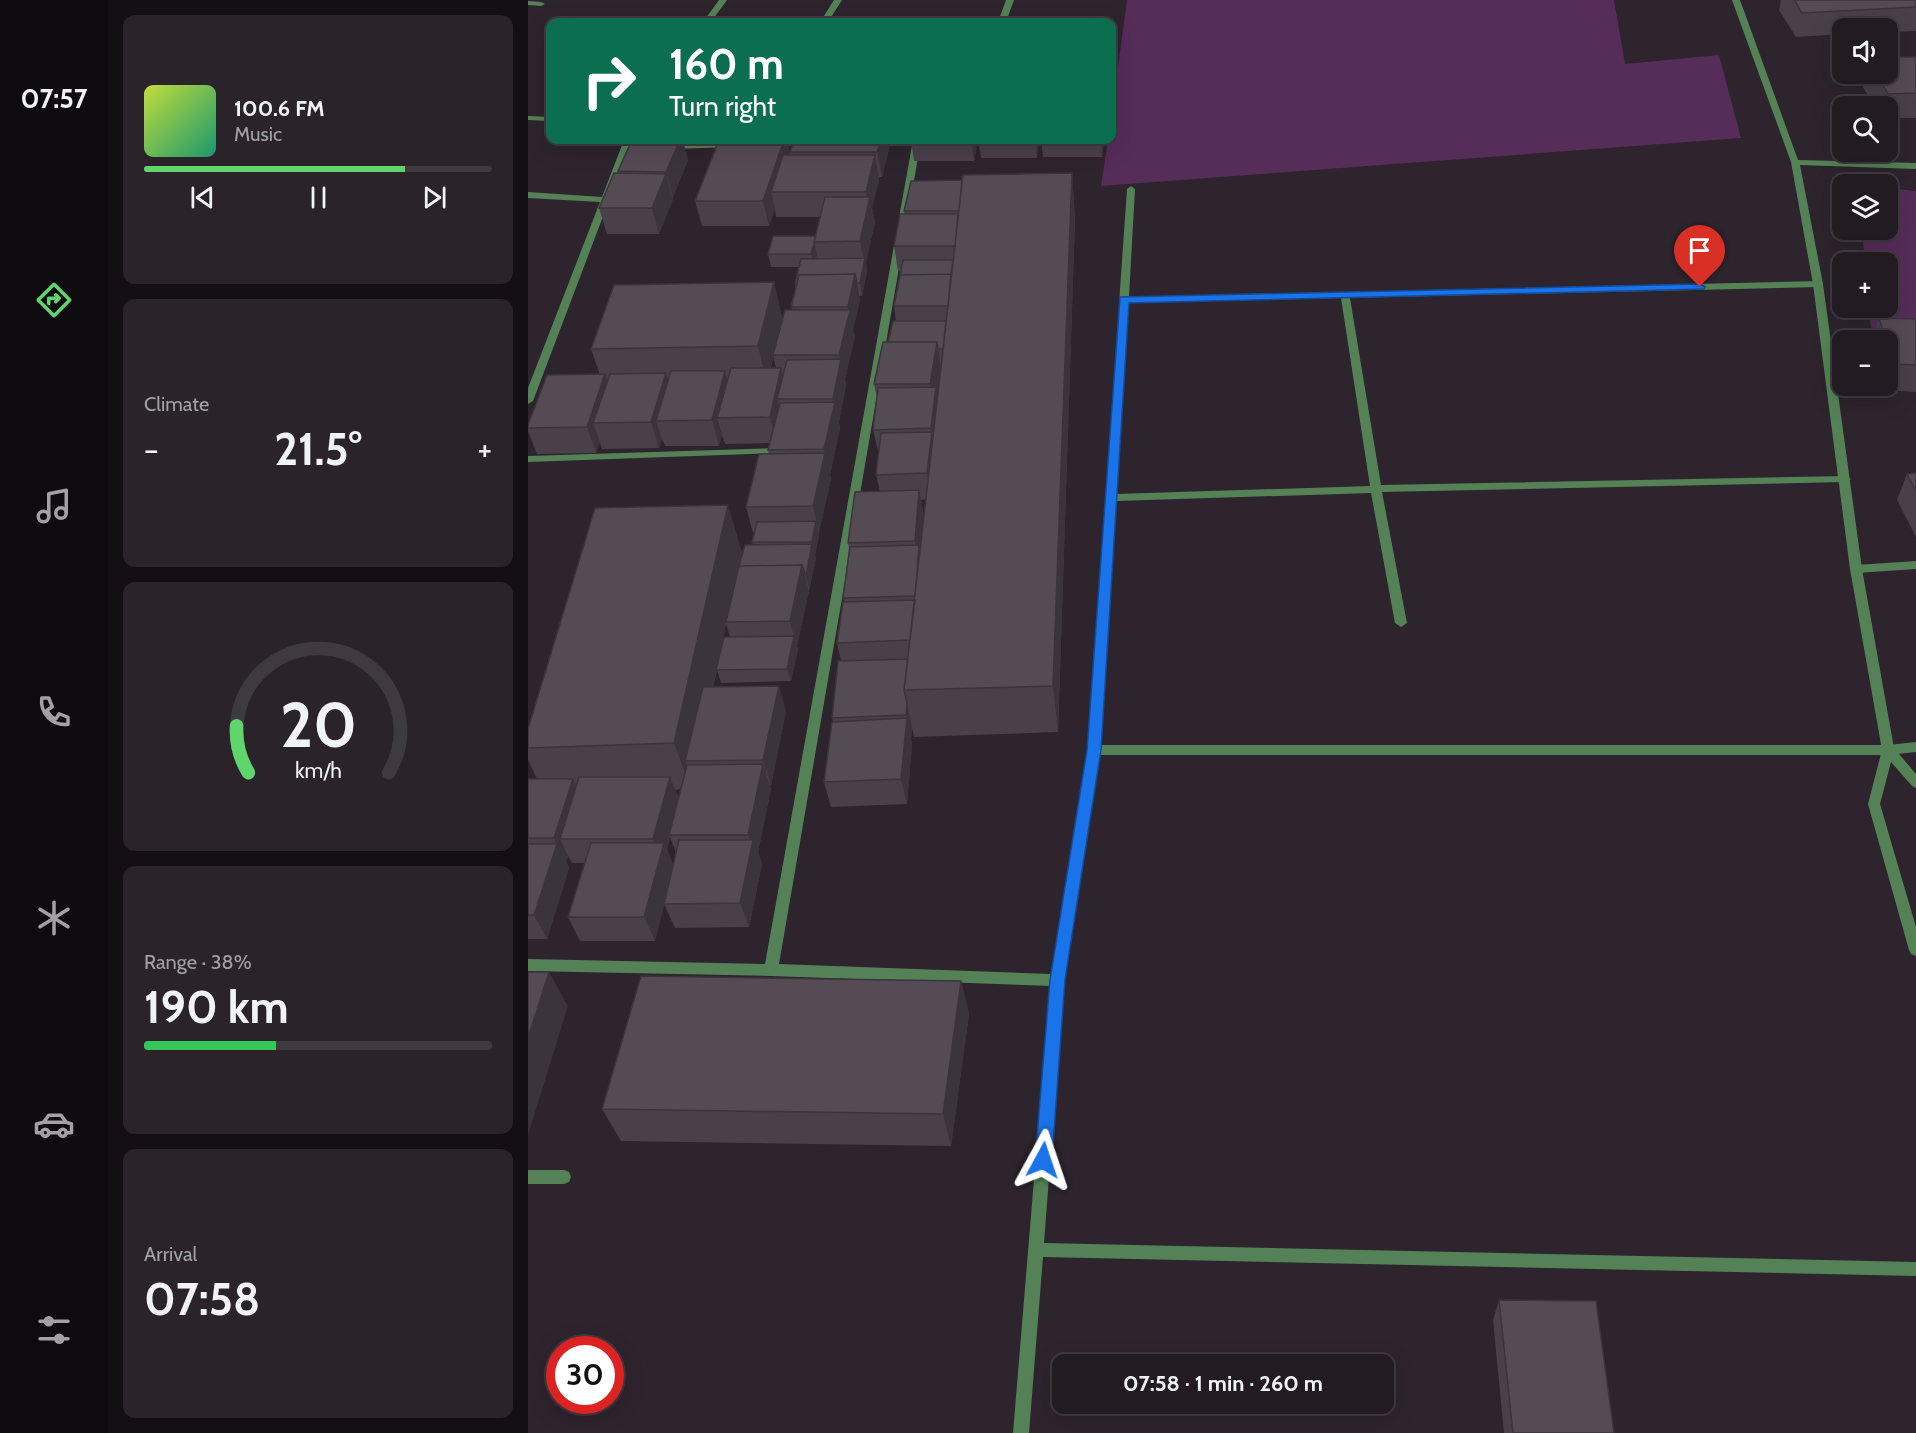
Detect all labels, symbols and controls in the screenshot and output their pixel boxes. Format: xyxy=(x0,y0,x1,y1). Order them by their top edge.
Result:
map controls xyxy=(1832,18,1898,396)
button: sound xyxy=(1832,18,1898,84)
text: 160 m xyxy=(669,38,784,90)
icon: right xyxy=(570,42,648,120)
text: 07:57 xyxy=(20,82,88,115)
text: Turn right xyxy=(669,90,776,123)
text: 100.6 FM xyxy=(234,95,325,122)
button: search xyxy=(1832,96,1898,162)
text: Music xyxy=(234,122,282,146)
button: layers xyxy=(1832,174,1898,240)
icon: previous xyxy=(186,181,219,214)
icon: pause xyxy=(302,181,335,214)
icon: next xyxy=(418,181,451,214)
pin xyxy=(1674,225,1725,287)
icon: arrive xyxy=(1683,234,1716,267)
button: + xyxy=(1832,252,1898,318)
icon: directions xyxy=(33,279,75,321)
button: − xyxy=(1832,330,1898,396)
text: Climate xyxy=(144,392,209,416)
text: 21.5° xyxy=(274,422,362,476)
text: − xyxy=(144,429,159,469)
text: + xyxy=(477,429,492,469)
icon: music xyxy=(33,485,75,527)
text: 20 xyxy=(279,688,357,764)
icon: phone xyxy=(33,691,75,733)
text: km/h xyxy=(295,758,341,784)
icon: climate xyxy=(33,897,75,939)
text: Range · 38% xyxy=(144,950,252,974)
text: 190 km xyxy=(144,980,289,1034)
icon: car xyxy=(33,1103,75,1145)
position arrow xyxy=(1011,1128,1075,1192)
text: Arrival xyxy=(144,1242,197,1266)
text: 07:58 xyxy=(144,1272,260,1326)
icon: filters xyxy=(33,1309,75,1351)
speed limit sign: 30 xyxy=(546,1336,624,1414)
text: 07:58 · 1 min · 260 m xyxy=(1123,1370,1323,1397)

